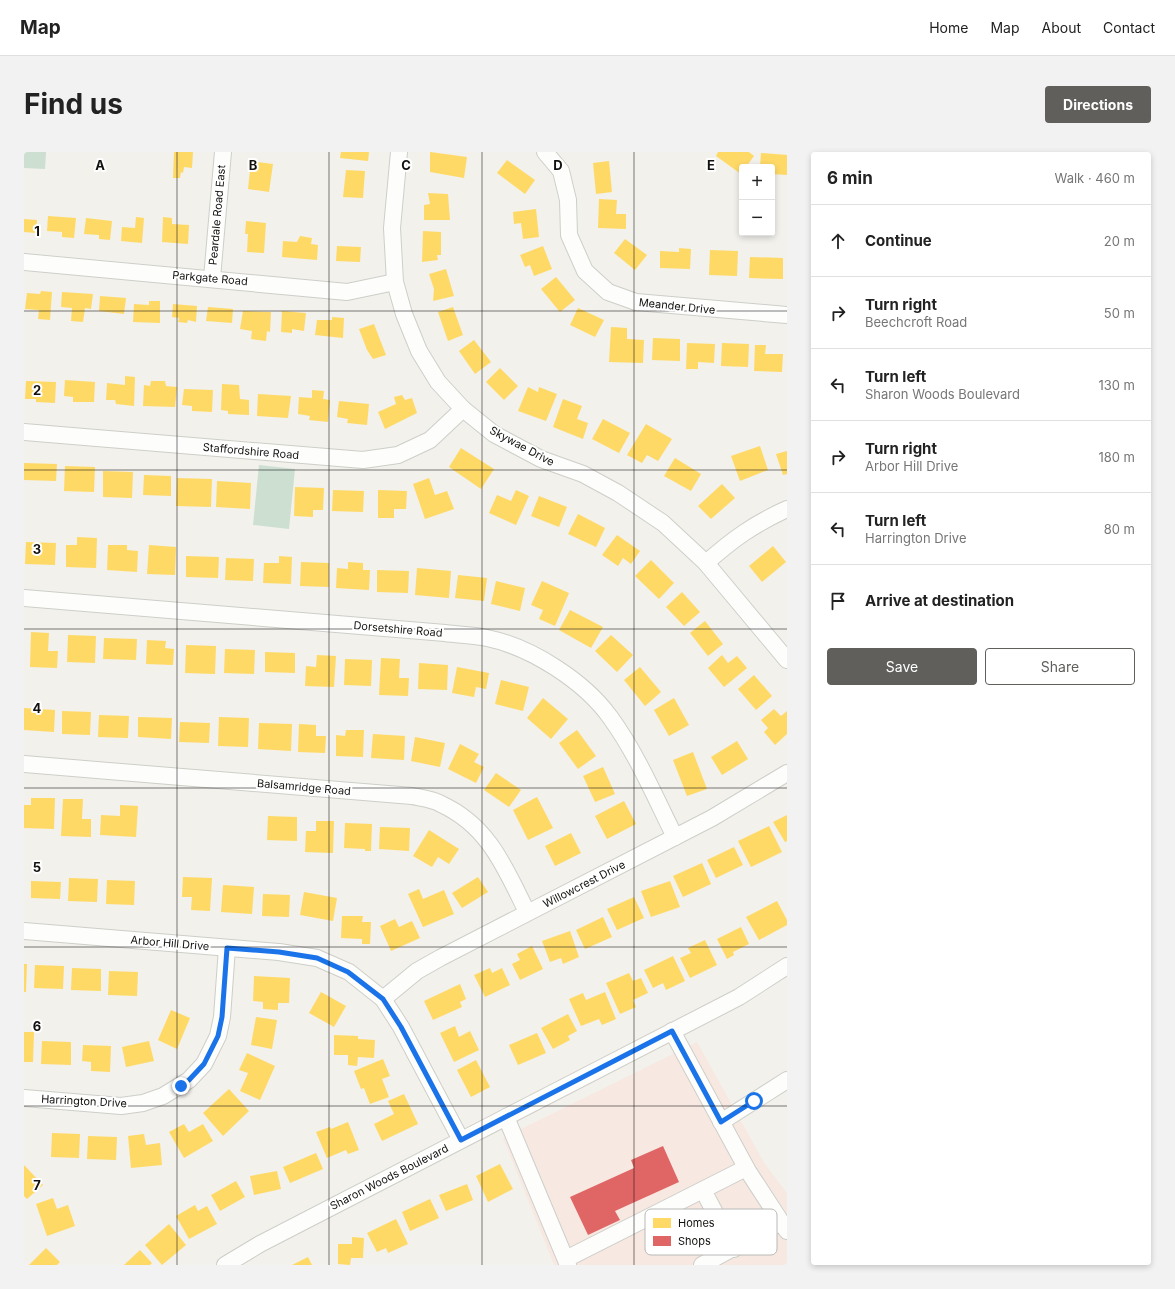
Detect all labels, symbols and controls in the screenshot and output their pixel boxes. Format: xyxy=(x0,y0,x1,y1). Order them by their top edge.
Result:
text: Map xyxy=(20,16,61,39)
text: Home xyxy=(929,19,968,36)
text: Map xyxy=(990,19,1020,36)
text: About xyxy=(1042,19,1081,36)
text: Contact xyxy=(1103,19,1155,36)
button: Directions xyxy=(1045,86,1151,123)
text: Find us xyxy=(24,87,123,121)
text: A xyxy=(95,157,105,173)
text: B xyxy=(249,157,258,173)
text: C xyxy=(401,157,411,173)
text: D xyxy=(553,157,563,173)
text: E xyxy=(707,157,715,173)
street label: Peardale Road East xyxy=(206,164,228,266)
map controls xyxy=(739,164,775,236)
button: + xyxy=(739,164,775,200)
text: 6 min xyxy=(827,168,873,188)
text: Walk · 460 m xyxy=(1055,170,1135,186)
button: − xyxy=(739,200,775,236)
text: 1 xyxy=(34,223,40,239)
icon: ahead xyxy=(827,230,849,252)
text: Continue xyxy=(865,231,932,250)
text: 20 m xyxy=(1104,233,1135,249)
street label: Parkgate Road xyxy=(172,268,248,288)
street label: Meander Drive xyxy=(638,295,716,317)
text: Turn right xyxy=(865,295,937,314)
icon: right xyxy=(827,302,849,324)
text: 50 m xyxy=(1104,305,1135,321)
text: Beechcroft Road xyxy=(865,314,967,330)
text: Turn left xyxy=(865,367,926,386)
icon: left xyxy=(827,374,849,396)
text: 130 m xyxy=(1098,377,1135,393)
text: 2 xyxy=(33,382,41,398)
text: Sharon Woods Boulevard xyxy=(865,386,1020,402)
street label: Skywae Drive xyxy=(487,423,557,469)
text: Turn right xyxy=(865,439,937,458)
street label: Staffordshire Road xyxy=(202,440,300,462)
icon: right xyxy=(827,446,849,468)
text: 180 m xyxy=(1098,449,1135,465)
text: Arbor Hill Drive xyxy=(865,458,958,474)
text: Turn left xyxy=(865,511,926,530)
icon: left xyxy=(827,518,849,540)
text: 80 m xyxy=(1104,521,1135,537)
text: Harrington Drive xyxy=(865,530,966,546)
text: 3 xyxy=(33,541,41,557)
icon: arrive xyxy=(827,590,849,612)
text: Arrive at destination xyxy=(865,591,1014,610)
street label: Dorsetshire Road xyxy=(353,618,443,640)
button: Save xyxy=(827,648,977,685)
button: Share xyxy=(985,648,1135,685)
text: 4 xyxy=(33,700,42,716)
street label: Balsamridge Road xyxy=(256,776,352,798)
street label: Willowcrest Drive xyxy=(541,857,627,911)
text: 5 xyxy=(33,859,41,875)
street label: Arbor Hill Drive xyxy=(130,933,210,953)
text: 6 xyxy=(33,1018,41,1034)
route end xyxy=(172,1077,190,1095)
street label: Harrington Drive xyxy=(41,1092,127,1110)
route start xyxy=(745,1092,763,1110)
street label: Sharon Woods Boulevard xyxy=(327,1141,451,1213)
text: 7 xyxy=(33,1177,41,1193)
legend xyxy=(645,1209,777,1255)
text: Homes xyxy=(678,1216,715,1230)
text: Shops xyxy=(678,1234,711,1248)

